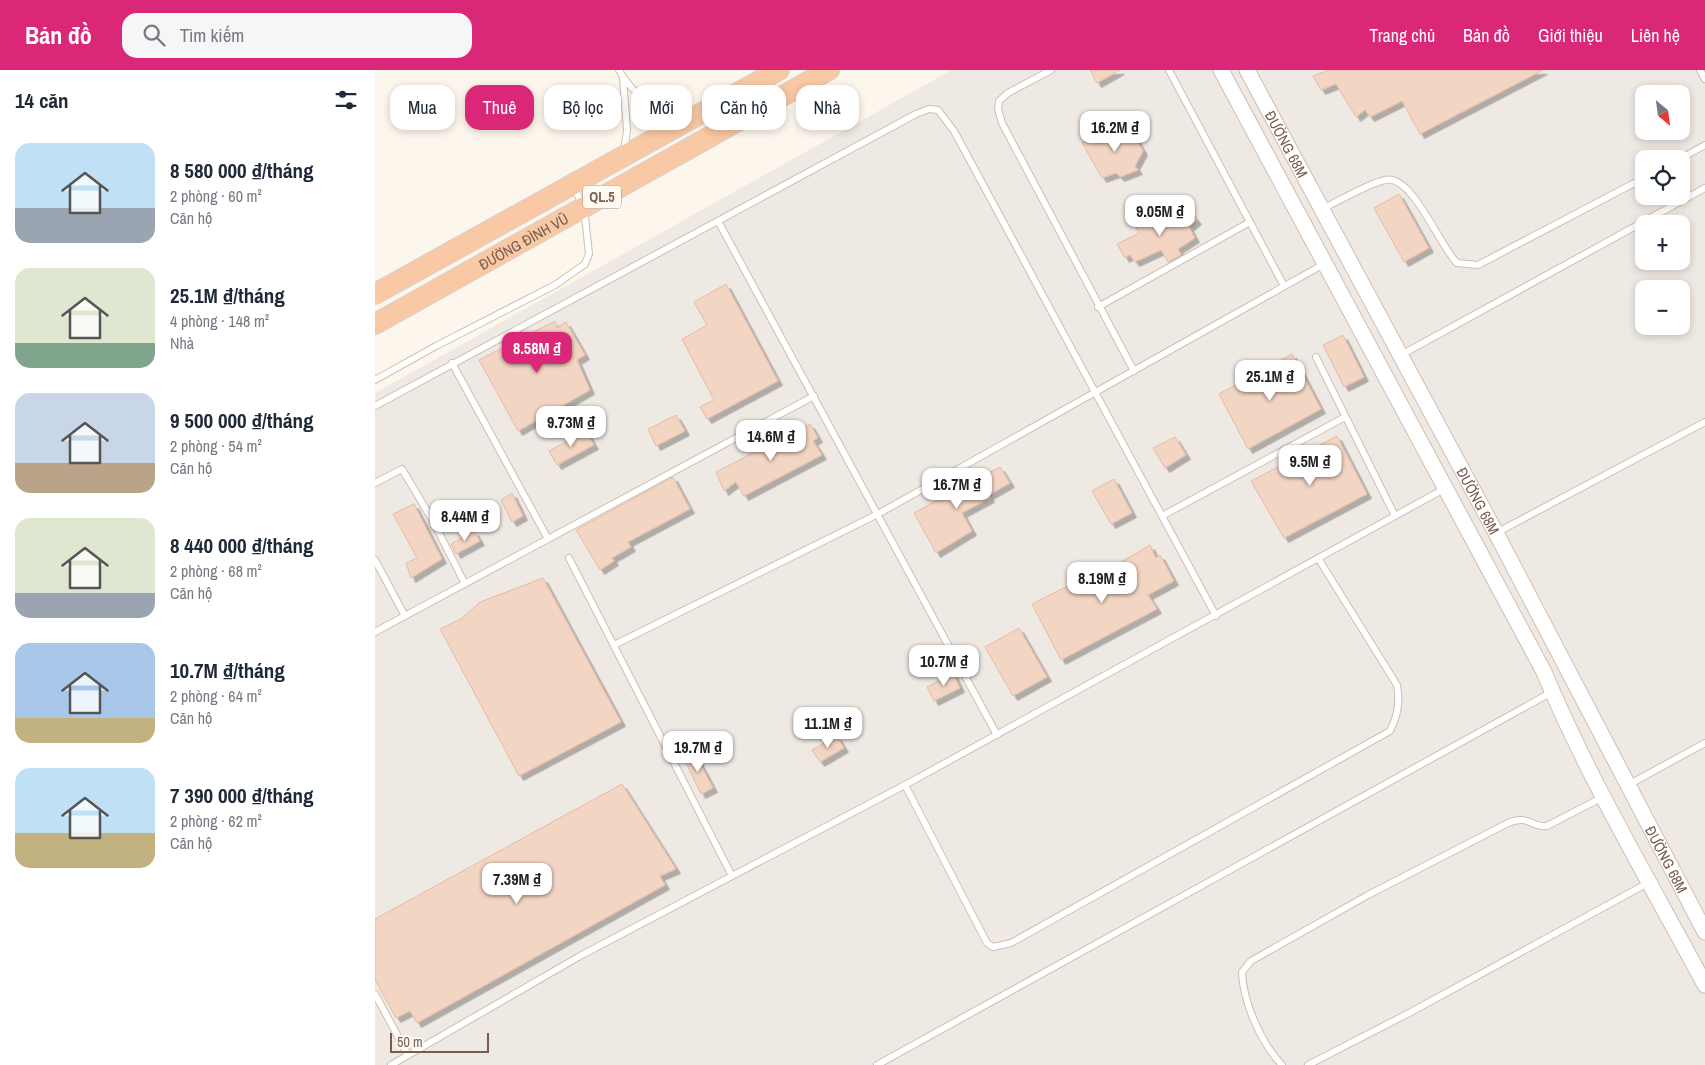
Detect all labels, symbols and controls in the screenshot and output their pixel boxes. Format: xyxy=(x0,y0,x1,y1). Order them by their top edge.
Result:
search box xyxy=(122,13,472,58)
text: Bản đồ xyxy=(25,19,92,51)
icon: search xyxy=(140,21,168,49)
text: Tìm kiếm xyxy=(180,22,244,48)
text: Trang chủ xyxy=(1369,23,1435,48)
text: Bản đồ xyxy=(1463,23,1510,48)
text: Giới thiệu xyxy=(1538,23,1603,48)
text: Liên hệ xyxy=(1631,23,1680,48)
chip: Mua xyxy=(390,85,455,130)
chip: Thuê xyxy=(465,85,534,130)
chip: Bộ lọc xyxy=(544,85,621,130)
chip: Mới xyxy=(631,85,692,130)
chip: Căn hộ xyxy=(702,85,786,130)
chip: Nhà xyxy=(796,85,859,130)
north arrow xyxy=(1635,85,1690,140)
map controls xyxy=(1635,85,1690,335)
text: 14 căn xyxy=(15,86,69,115)
icon: filters xyxy=(332,86,360,114)
street label: ĐƯỜNG 68M xyxy=(1260,107,1313,181)
pin: 16.2M ₫ xyxy=(1069,111,1161,153)
text: 16.2M ₫ xyxy=(1091,116,1139,138)
button: locate xyxy=(1635,150,1690,205)
text: 8 580 000 ₫/tháng xyxy=(170,156,314,185)
icon: home xyxy=(55,163,115,223)
text: 2 phòng · 60 m² xyxy=(170,185,262,207)
road number: QL.5 xyxy=(583,185,621,208)
pin: 9.05M ₫ xyxy=(1114,194,1206,237)
text: 9.05M ₫ xyxy=(1136,200,1184,222)
text: Căn hộ xyxy=(170,207,212,229)
street label: ĐƯỜNG ĐÌNH VŨ xyxy=(475,207,572,275)
button: + xyxy=(1635,215,1690,270)
button: − xyxy=(1635,280,1690,335)
text: 25.1M ₫/tháng xyxy=(170,281,285,310)
icon: home xyxy=(55,288,115,348)
text: 4 phòng · 148 m² xyxy=(170,310,269,332)
text: Nhà xyxy=(170,332,194,354)
pin: 8.58M ₫ xyxy=(491,332,583,374)
text: 8.58M ₫ xyxy=(513,337,561,359)
pin: 25.1M ₫ xyxy=(1224,360,1316,402)
text: 25.1M ₫ xyxy=(1246,365,1294,387)
text: 9 500 000 ₫/tháng xyxy=(170,406,314,435)
pin: 9.73M ₫ xyxy=(525,406,617,448)
text: 9.73M ₫ xyxy=(547,411,595,433)
icon: home xyxy=(55,413,115,473)
pin: 14.6M ₫ xyxy=(725,420,817,462)
text: 14.6M ₫ xyxy=(747,425,795,447)
text: 2 phòng · 54 m² xyxy=(170,435,262,457)
pin: 9.5M ₫ xyxy=(1269,444,1351,487)
text: 9.5M ₫ xyxy=(1290,450,1330,472)
text: Căn hộ xyxy=(170,457,212,479)
street label: ĐƯỜNG 68M xyxy=(1452,463,1505,538)
pin: 16.7M ₫ xyxy=(911,468,1003,510)
text: 16.7M ₫ xyxy=(933,473,981,495)
pin: 8.44M ₫ xyxy=(419,500,511,542)
text: 8.44M ₫ xyxy=(441,505,489,527)
text: 8 440 000 ₫/tháng xyxy=(170,531,314,560)
icon: home xyxy=(55,538,115,598)
text: 2 phòng · 68 m² xyxy=(170,560,262,582)
pin: 8.19M ₫ xyxy=(1056,562,1148,604)
text: 8.19M ₫ xyxy=(1078,567,1126,589)
text: Căn hộ xyxy=(170,582,212,604)
pin: 10.7M ₫ xyxy=(898,644,990,687)
text: 10.7M ₫ xyxy=(920,650,968,672)
text: 10.7M ₫/tháng xyxy=(170,656,285,685)
icon: home xyxy=(55,663,115,723)
text: 2 phòng · 64 m² xyxy=(170,685,262,707)
pin: 11.1M ₫ xyxy=(782,706,874,749)
text: Căn hộ xyxy=(170,707,212,729)
text: 11.1M ₫ xyxy=(804,712,852,734)
pin: 19.7M ₫ xyxy=(652,730,744,773)
text: 19.7M ₫ xyxy=(674,736,722,758)
text: 7 390 000 ₫/tháng xyxy=(170,781,314,810)
icon: home xyxy=(55,788,115,848)
text: 2 phòng · 62 m² xyxy=(170,810,262,832)
street label: ĐƯỜNG 68M xyxy=(1641,822,1693,897)
text: Căn hộ xyxy=(170,832,212,854)
pin: 7.39M ₫ xyxy=(471,862,563,905)
text: 7.39M ₫ xyxy=(493,868,541,890)
scale bar xyxy=(390,1030,489,1053)
text: 50 m xyxy=(397,1033,423,1051)

